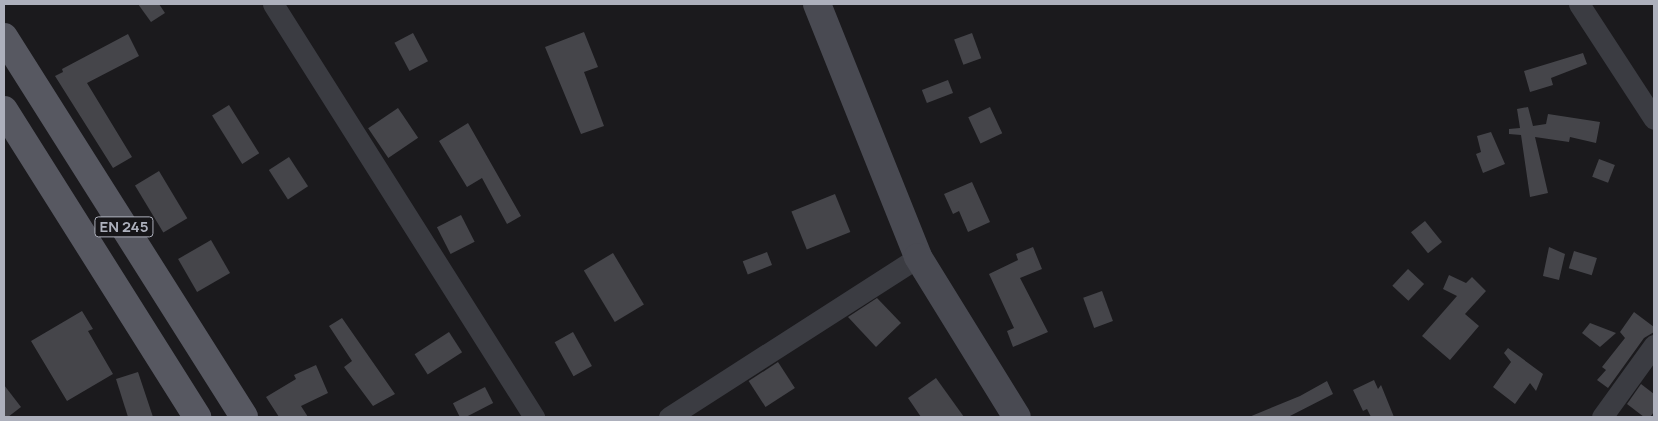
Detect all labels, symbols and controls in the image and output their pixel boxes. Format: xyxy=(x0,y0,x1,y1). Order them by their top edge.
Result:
road number: EN 245 xyxy=(94,214,154,240)

